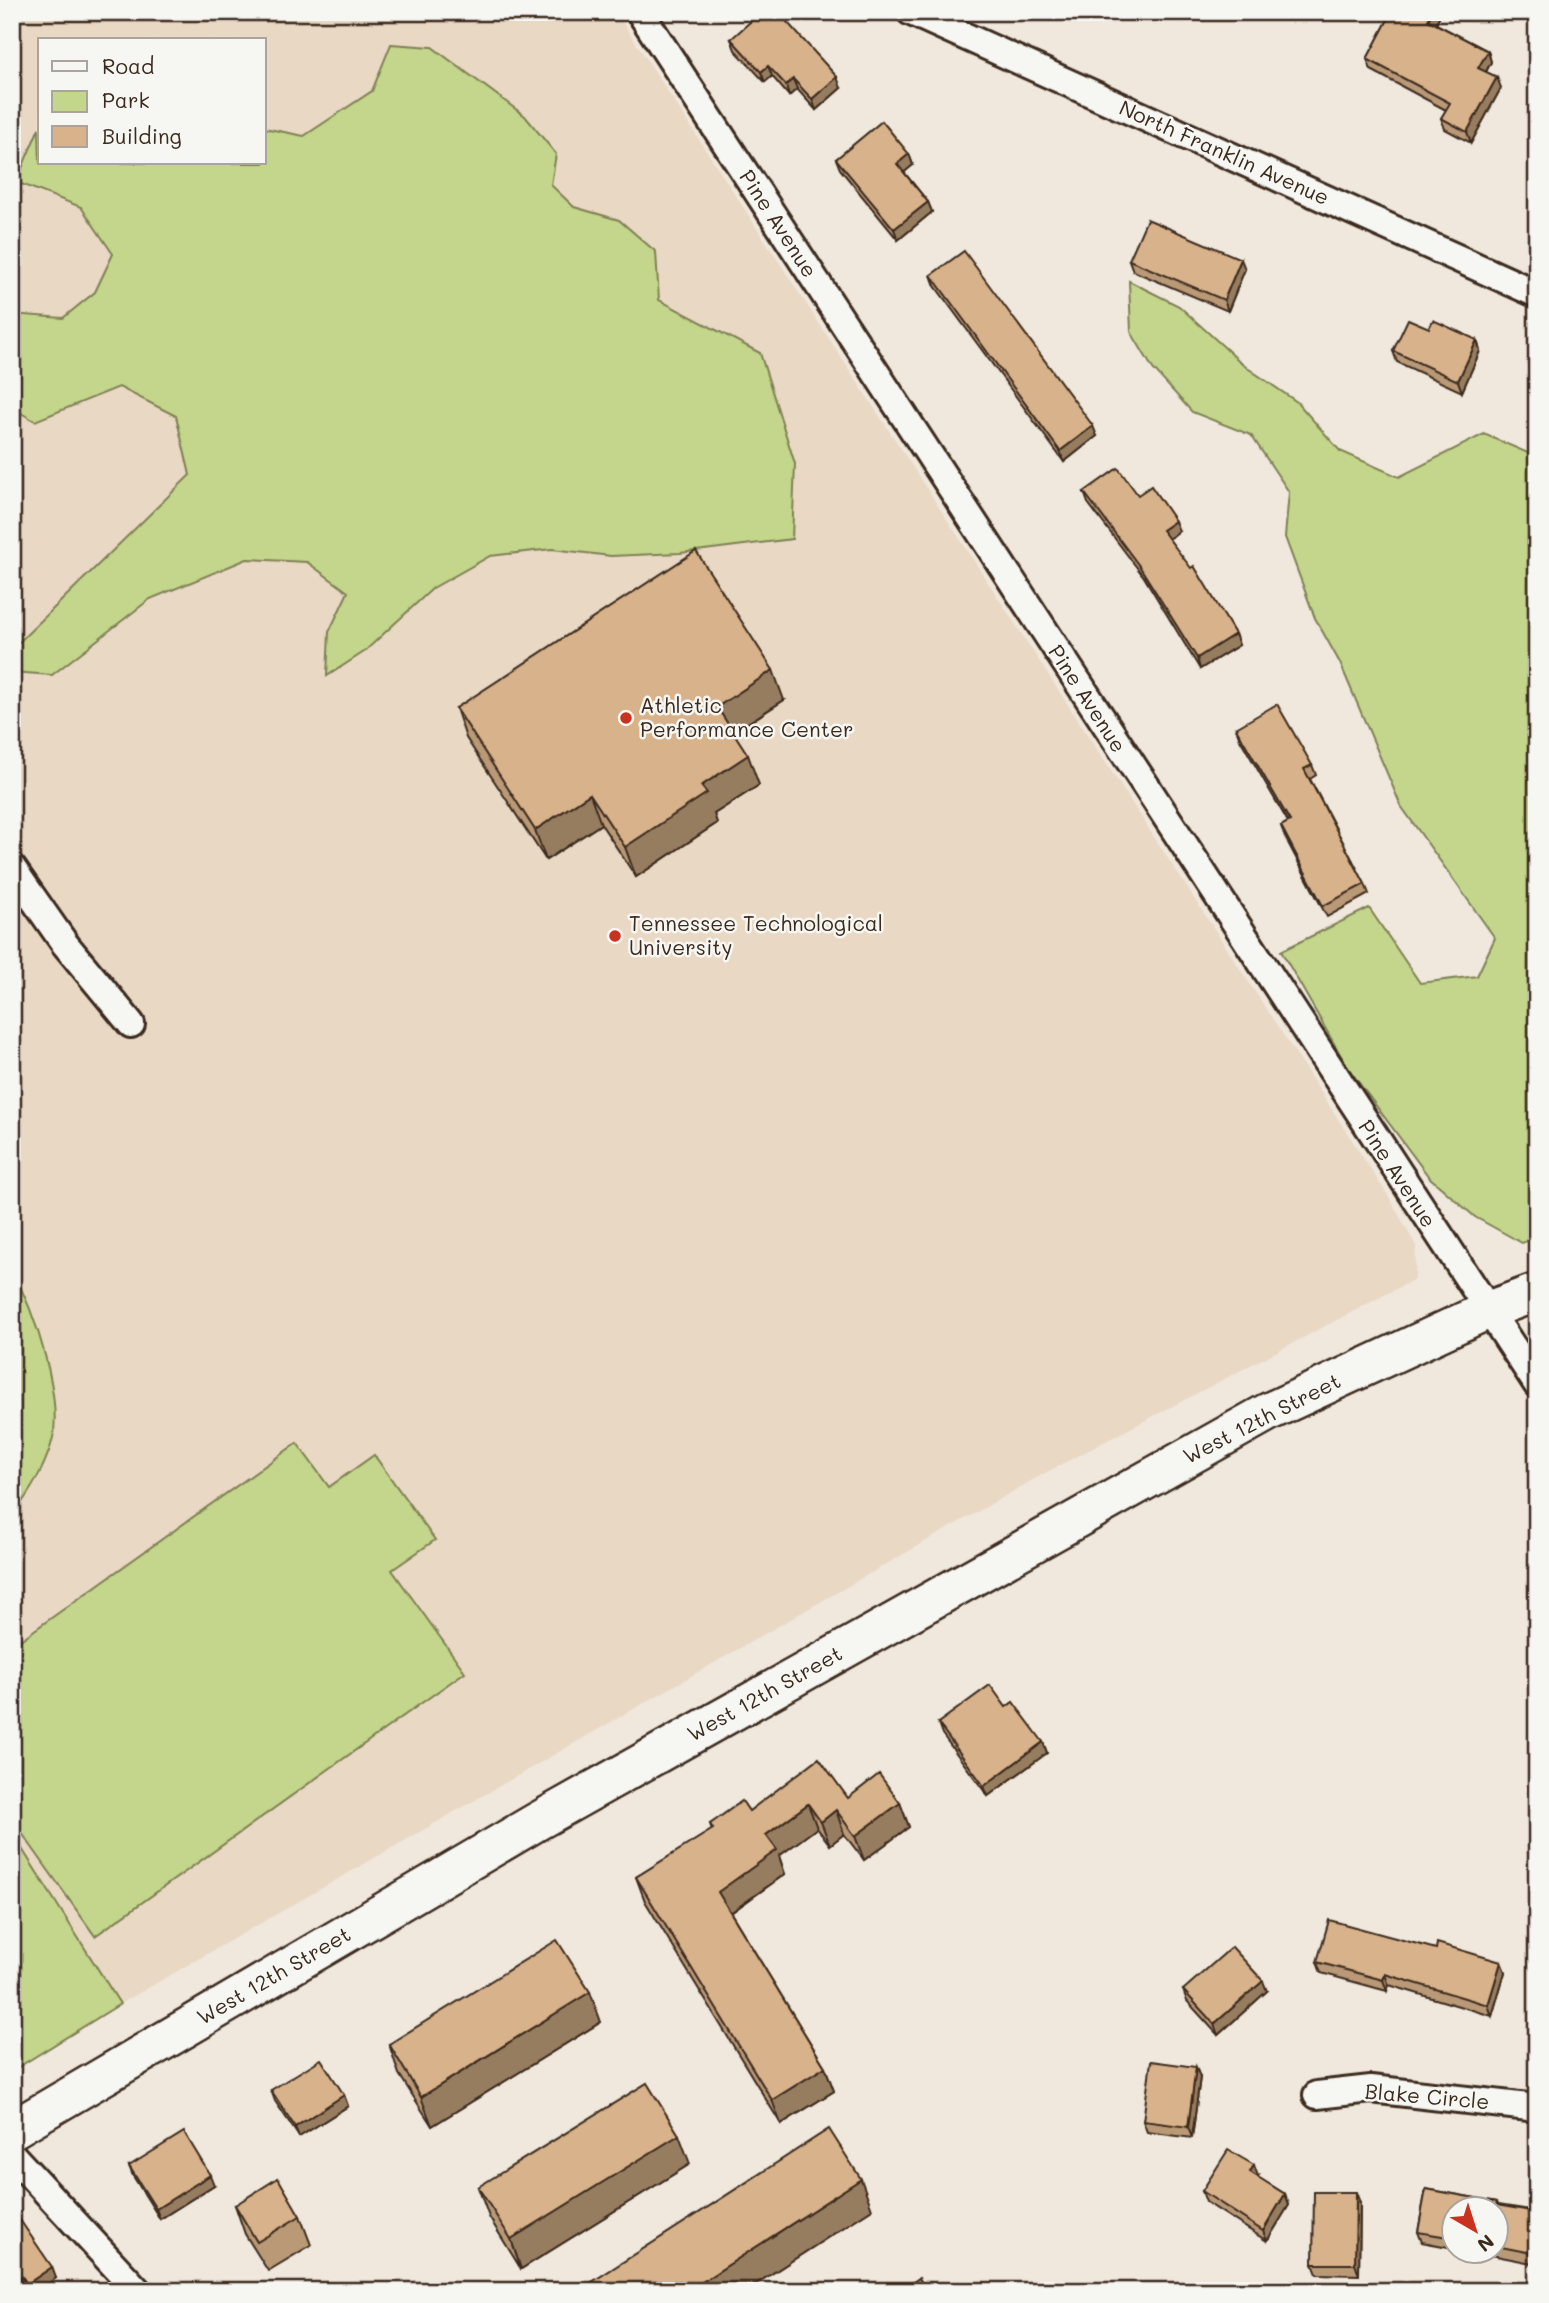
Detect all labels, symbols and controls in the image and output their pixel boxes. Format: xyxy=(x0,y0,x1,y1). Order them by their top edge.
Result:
legend xyxy=(38,38,266,164)
text: Road xyxy=(102,52,154,79)
text: Park xyxy=(102,86,150,113)
street label: North Franklin Avenue xyxy=(1115,93,1334,210)
text: Building xyxy=(102,122,182,149)
street label: Pine Avenue xyxy=(734,164,824,282)
street label: Pine Avenue xyxy=(1043,639,1133,757)
place label: Athletic Performance Center xyxy=(640,691,853,742)
marker: Athletic Performance Center xyxy=(618,710,634,726)
place label: Tennessee Technological University xyxy=(629,909,883,960)
marker: Tennessee Technological University xyxy=(607,928,623,944)
street label: Pine Avenue xyxy=(1353,1114,1443,1232)
street label: West 12th Street xyxy=(1178,1366,1345,1469)
street label: West 12th Street xyxy=(682,1639,847,1747)
street label: West 12th Street xyxy=(191,1920,355,2030)
street label: Blake Circle xyxy=(1364,2077,1490,2114)
north arrow xyxy=(1440,2194,1510,2264)
text: N xyxy=(1473,2229,1499,2258)

